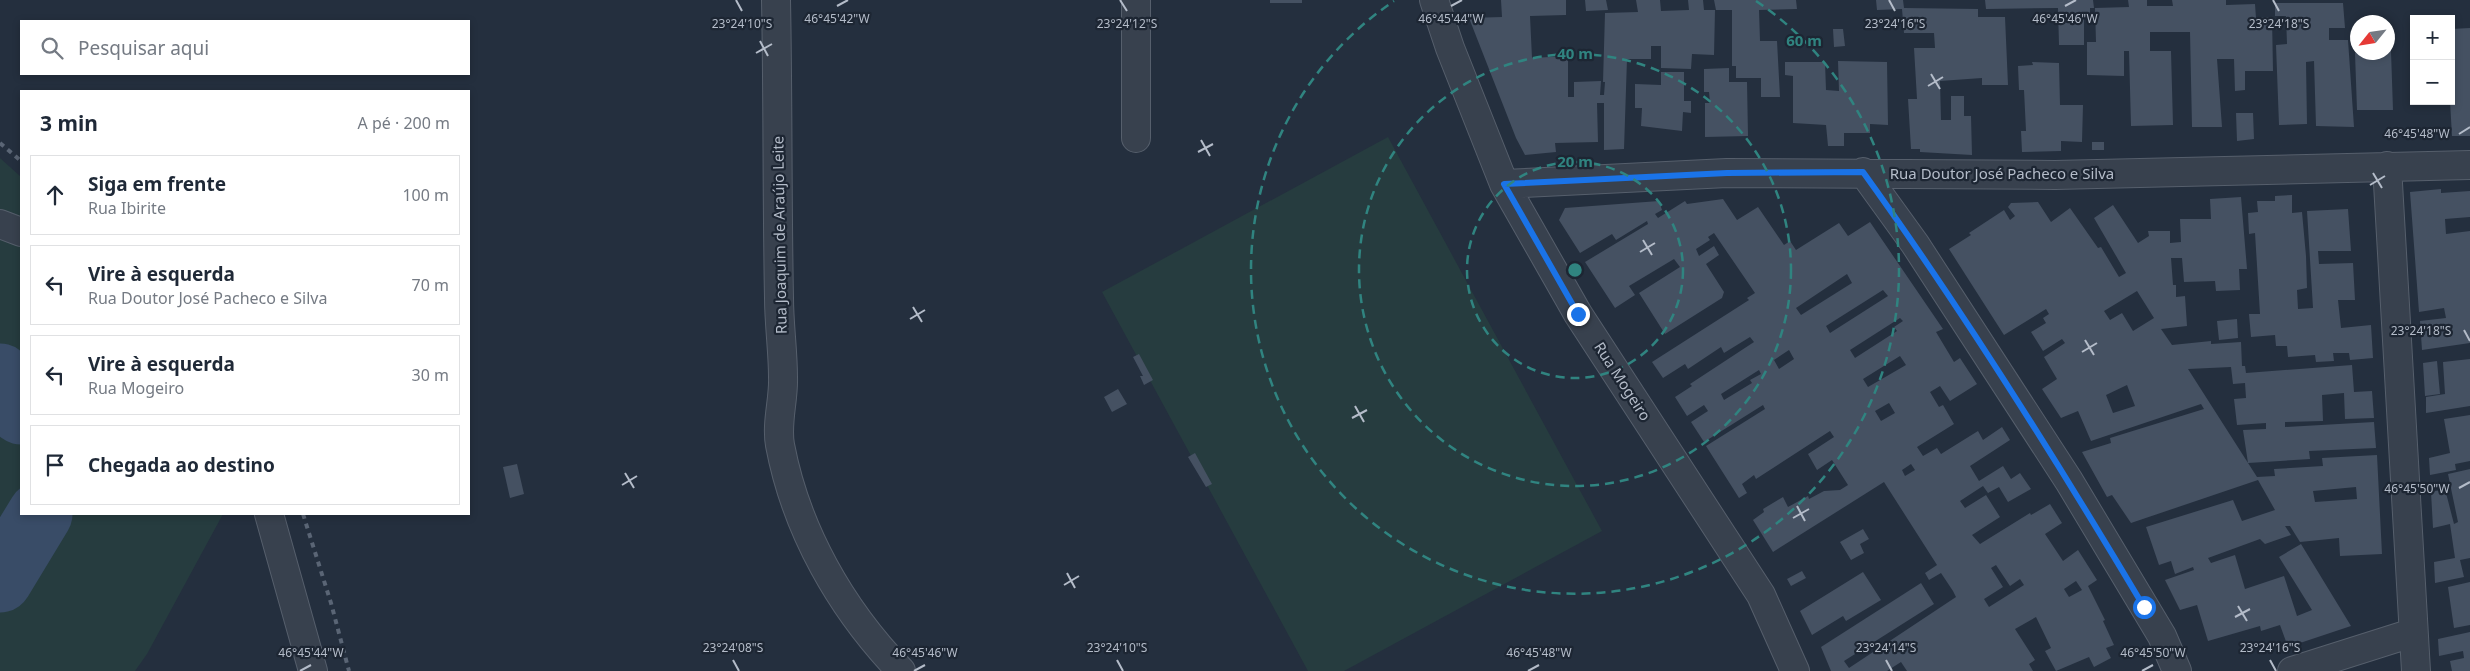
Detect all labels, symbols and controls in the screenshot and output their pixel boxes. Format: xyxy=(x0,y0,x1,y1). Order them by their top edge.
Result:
text: 46°45'42"W xyxy=(804,10,870,27)
text: 46°45'44"W xyxy=(1418,10,1484,27)
text: 46°45'46"W xyxy=(2032,10,2098,27)
text: 23°24'10"S xyxy=(712,15,773,32)
text: 23°24'12"S xyxy=(1097,15,1158,32)
text: 23°24'16"S xyxy=(1865,15,1926,32)
text: 23°24'18"S xyxy=(2249,15,2310,32)
north arrow xyxy=(2350,15,2395,60)
map controls xyxy=(2410,15,2455,105)
button: + xyxy=(2410,15,2455,60)
search box xyxy=(20,20,470,75)
text: 60 m xyxy=(1786,30,1822,50)
icon: search xyxy=(38,34,66,62)
text: Pesquisar aqui xyxy=(78,35,209,61)
text: 40 m xyxy=(1557,43,1593,63)
button: − xyxy=(2410,60,2455,105)
text: 3 min xyxy=(40,109,98,137)
text: A pé · 200 m xyxy=(358,112,450,134)
text: 46°45'48"W xyxy=(2384,125,2450,142)
street label: Rua Joaquim de Araújo Leite xyxy=(767,136,791,334)
text: 20 m xyxy=(1557,151,1593,171)
street label: Rua Doutor José Pacheco e Silva xyxy=(1890,163,2114,183)
text: Siga em frente xyxy=(88,171,226,197)
icon: ahead xyxy=(41,181,69,209)
text: 100 m xyxy=(402,184,449,206)
text: Rua Ibirite xyxy=(88,197,166,219)
text: Vire à esquerda xyxy=(88,261,235,287)
centre of rings xyxy=(1566,261,1584,279)
icon: left xyxy=(41,271,69,299)
text: 70 m xyxy=(412,274,449,296)
text: Rua Doutor José Pacheco e Silva xyxy=(88,287,327,309)
route end xyxy=(1567,303,1590,326)
text: 23°24'18"S xyxy=(2391,322,2452,339)
street label: Rua Mogeiro xyxy=(1590,338,1656,424)
text: Vire à esquerda xyxy=(88,351,235,377)
icon: left xyxy=(41,361,69,389)
text: 30 m xyxy=(412,364,449,386)
text: Rua Mogeiro xyxy=(88,377,184,399)
icon: arrive xyxy=(41,451,69,479)
text: Chegada ao destino xyxy=(88,452,275,478)
text: 46°45'50"W xyxy=(2384,480,2450,497)
route start xyxy=(2133,596,2156,619)
text: 23°24'08"S xyxy=(703,639,764,656)
text: 23°24'10"S xyxy=(1087,639,1148,656)
text: 23°24'14"S xyxy=(1856,639,1917,656)
text: 23°24'16"S xyxy=(2240,639,2301,656)
text: 46°45'44"W xyxy=(278,644,344,661)
text: 46°45'46"W xyxy=(892,644,958,661)
text: 46°45'48"W xyxy=(1506,644,1572,661)
text: 46°45'50"W xyxy=(2120,644,2186,661)

